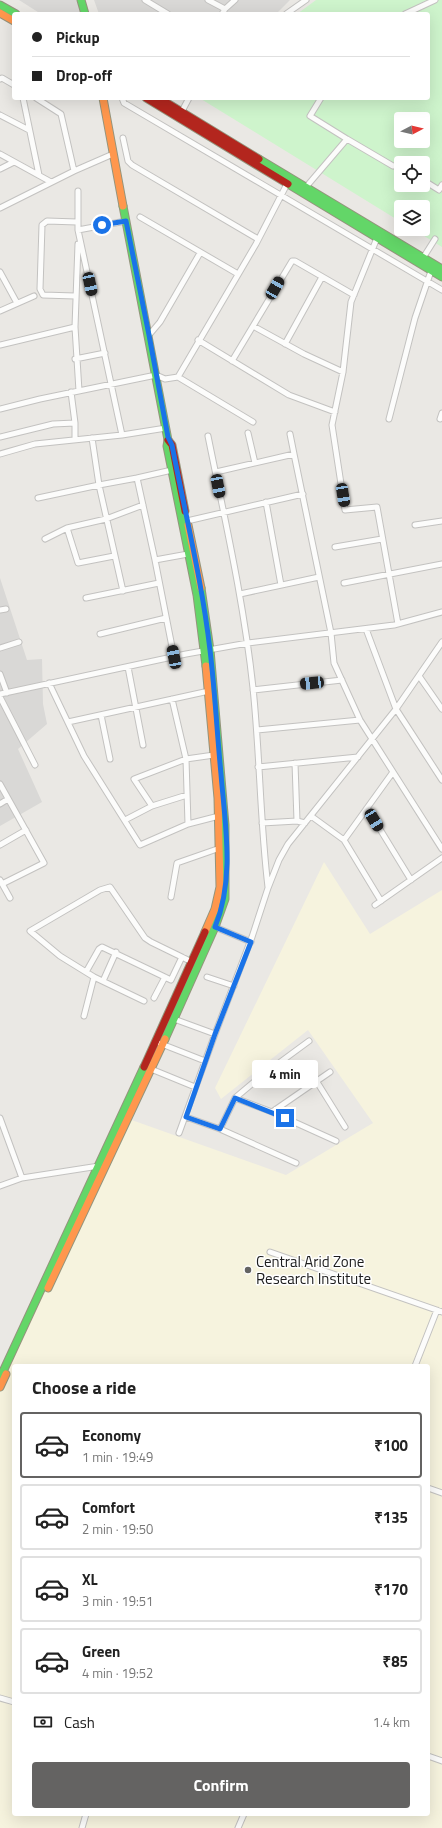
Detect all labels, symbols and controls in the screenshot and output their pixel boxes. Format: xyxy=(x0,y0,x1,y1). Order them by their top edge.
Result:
text: Pickup xyxy=(56,26,100,49)
text: Drop-off xyxy=(56,64,112,87)
north arrow xyxy=(394,112,430,148)
map controls xyxy=(394,112,430,236)
button: locate xyxy=(394,156,430,192)
button: layers xyxy=(394,200,430,236)
route start xyxy=(93,216,111,234)
car xyxy=(82,271,98,297)
car xyxy=(264,275,286,301)
car xyxy=(210,473,226,499)
car xyxy=(335,482,351,508)
car xyxy=(166,644,182,670)
car xyxy=(299,676,325,690)
car xyxy=(363,807,385,833)
callout: 4 min xyxy=(252,1060,318,1088)
text: 4 min xyxy=(269,1064,301,1084)
route end xyxy=(276,1109,294,1127)
place label: Central Arid Zone Research Institute xyxy=(256,1250,371,1290)
marker: Central Arid Zone Research Institute xyxy=(243,1265,253,1275)
text: Choose a ride xyxy=(32,1374,136,1401)
text: Economy xyxy=(82,1424,141,1447)
icon: car xyxy=(34,1427,70,1463)
text: ₹100 xyxy=(374,1434,408,1457)
text: 1 min · 19:49 xyxy=(82,1447,153,1467)
text: Comfort xyxy=(82,1496,135,1519)
icon: car xyxy=(34,1499,70,1535)
text: ₹135 xyxy=(374,1506,408,1529)
text: 2 min · 19:50 xyxy=(82,1519,153,1539)
text: XL xyxy=(82,1568,98,1591)
icon: car xyxy=(34,1571,70,1607)
text: ₹170 xyxy=(374,1578,408,1601)
text: 3 min · 19:51 xyxy=(82,1591,153,1611)
text: Green xyxy=(82,1640,120,1663)
icon: car xyxy=(34,1643,70,1679)
text: ₹85 xyxy=(383,1650,408,1673)
text: 4 min · 19:52 xyxy=(82,1663,153,1683)
icon: cash xyxy=(32,1711,54,1733)
text: Cash xyxy=(64,1711,95,1734)
text: 1.4 km xyxy=(373,1712,410,1732)
button: Confirm xyxy=(32,1762,410,1808)

